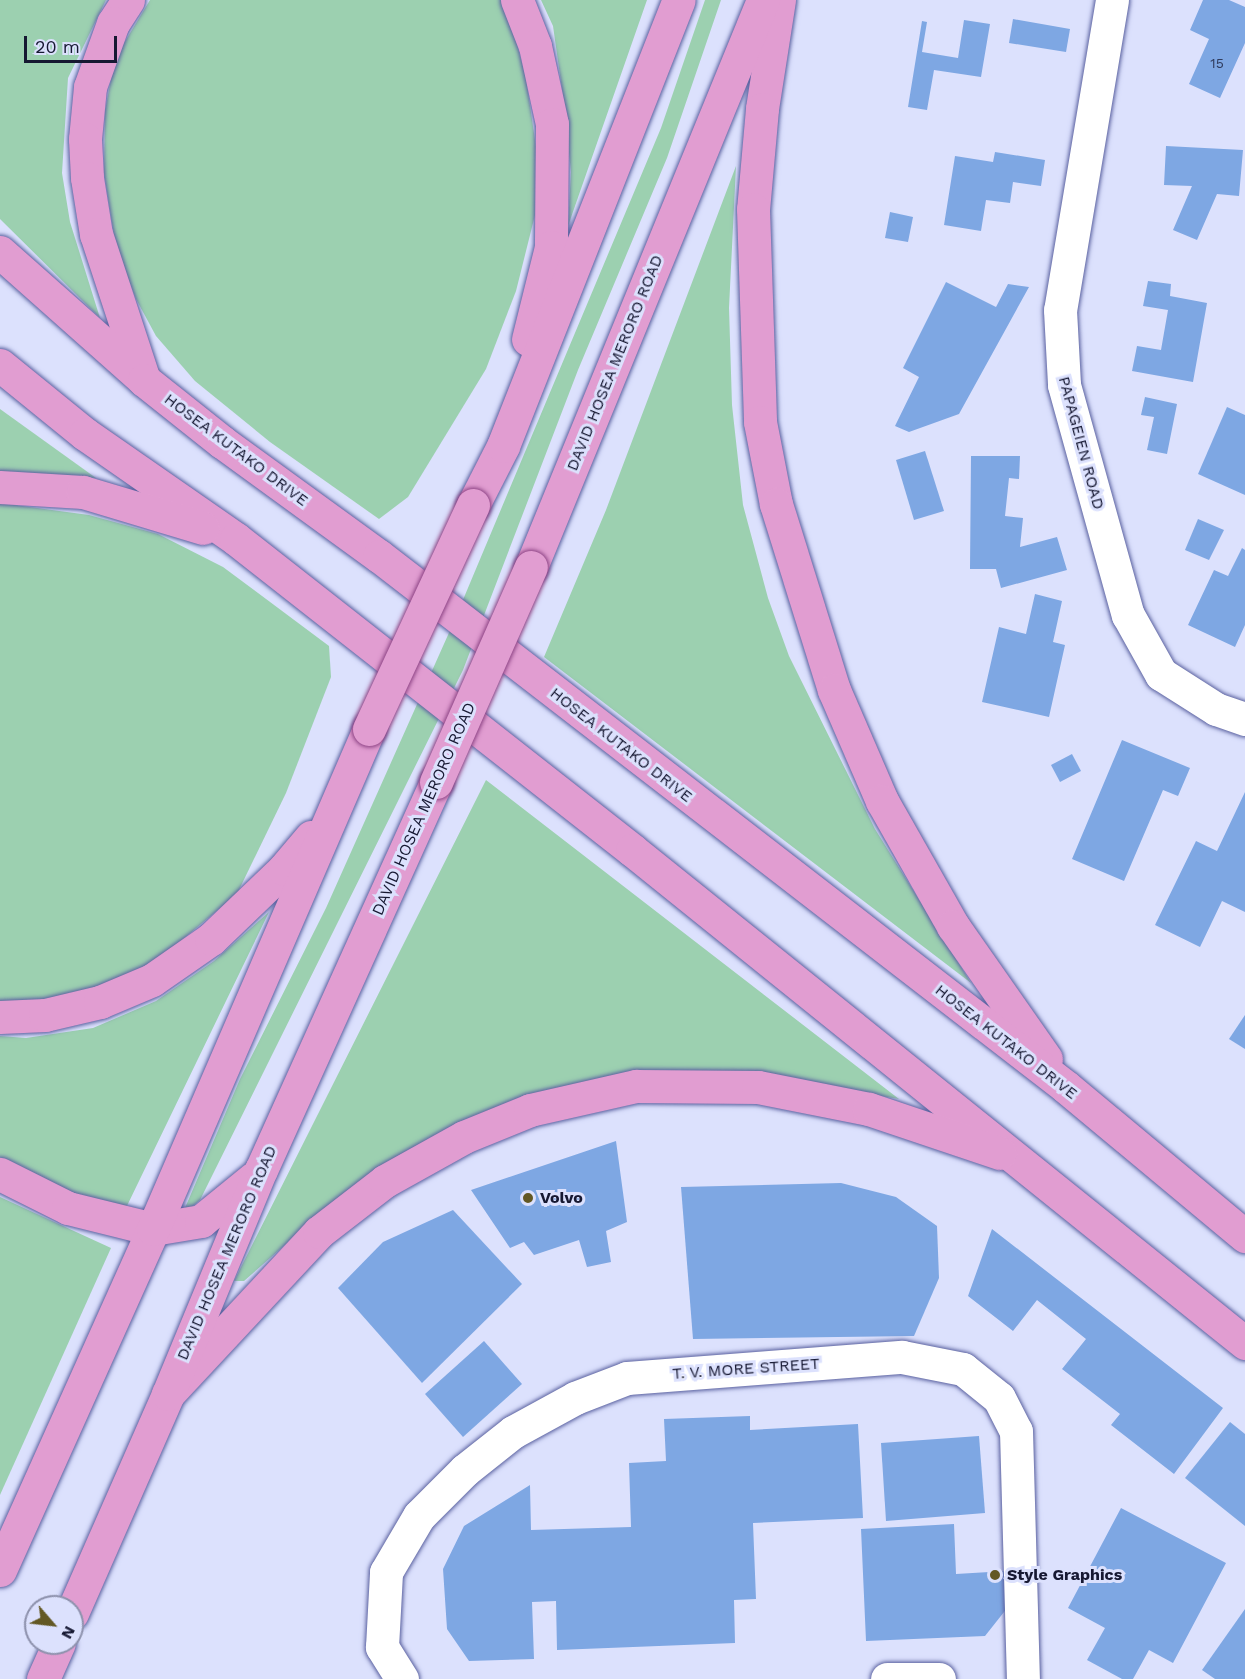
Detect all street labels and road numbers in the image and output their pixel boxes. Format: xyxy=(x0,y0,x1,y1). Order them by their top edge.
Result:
street label: DAVID HOSEA MERORO ROAD xyxy=(563,252,667,474)
street label: PAPAGEIEN ROAD xyxy=(1054,374,1108,512)
street label: HOSEA KUTAKO DRIVE xyxy=(160,389,312,511)
street label: HOSEA KUTAKO DRIVE xyxy=(546,683,696,807)
street label: DAVID HOSEA MERORO ROAD xyxy=(368,699,480,919)
street label: HOSEA KUTAKO DRIVE xyxy=(931,980,1081,1104)
street label: DAVID HOSEA MERORO ROAD xyxy=(173,1143,281,1363)
street label: T. V. MORE STREET xyxy=(671,1354,821,1384)

